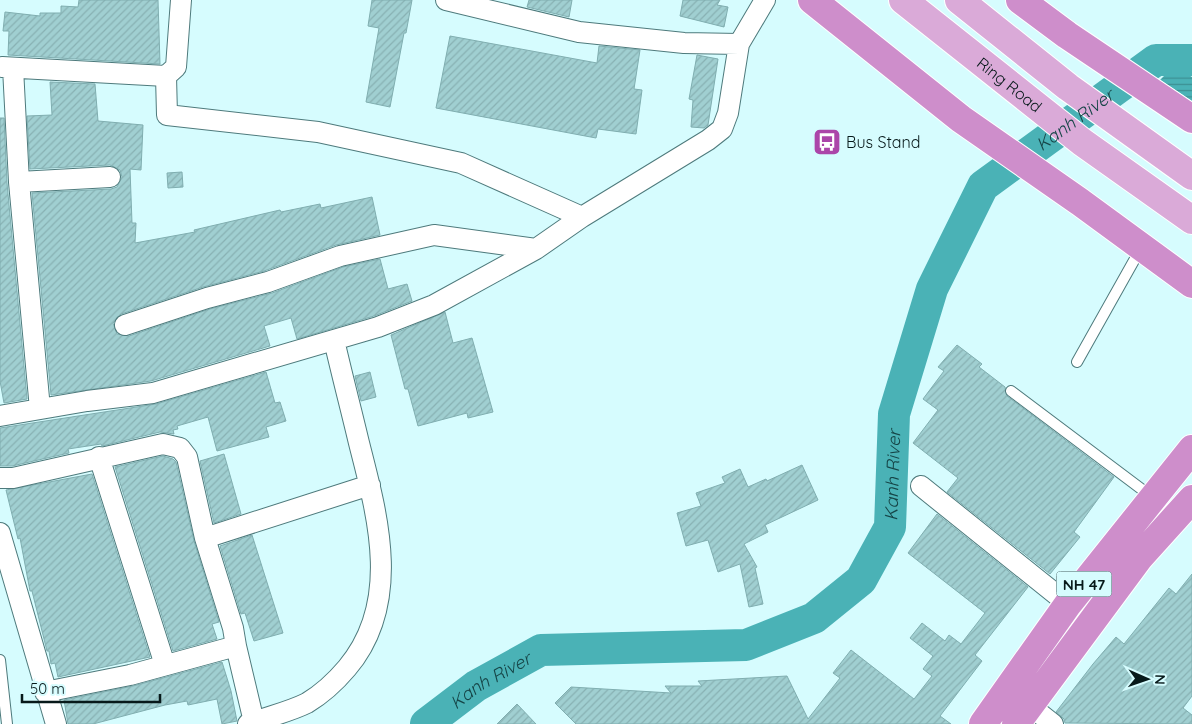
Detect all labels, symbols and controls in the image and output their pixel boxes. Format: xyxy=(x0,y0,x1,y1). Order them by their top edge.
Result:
street label: Ring Road xyxy=(973,53,1046,116)
water label: Kanh River xyxy=(1031,82,1120,155)
bus stop icon: Bus Stand xyxy=(812,127,842,157)
place label: Bus Stand xyxy=(846,132,920,152)
water label: Kanh River xyxy=(879,427,905,521)
road number: NH 47 xyxy=(1056,572,1112,596)
water label: Kanh River xyxy=(445,646,537,714)
north arrow xyxy=(1122,654,1172,704)
scale bar xyxy=(22,672,160,704)
text: N xyxy=(1151,674,1169,685)
text: 50 m xyxy=(30,679,65,698)

